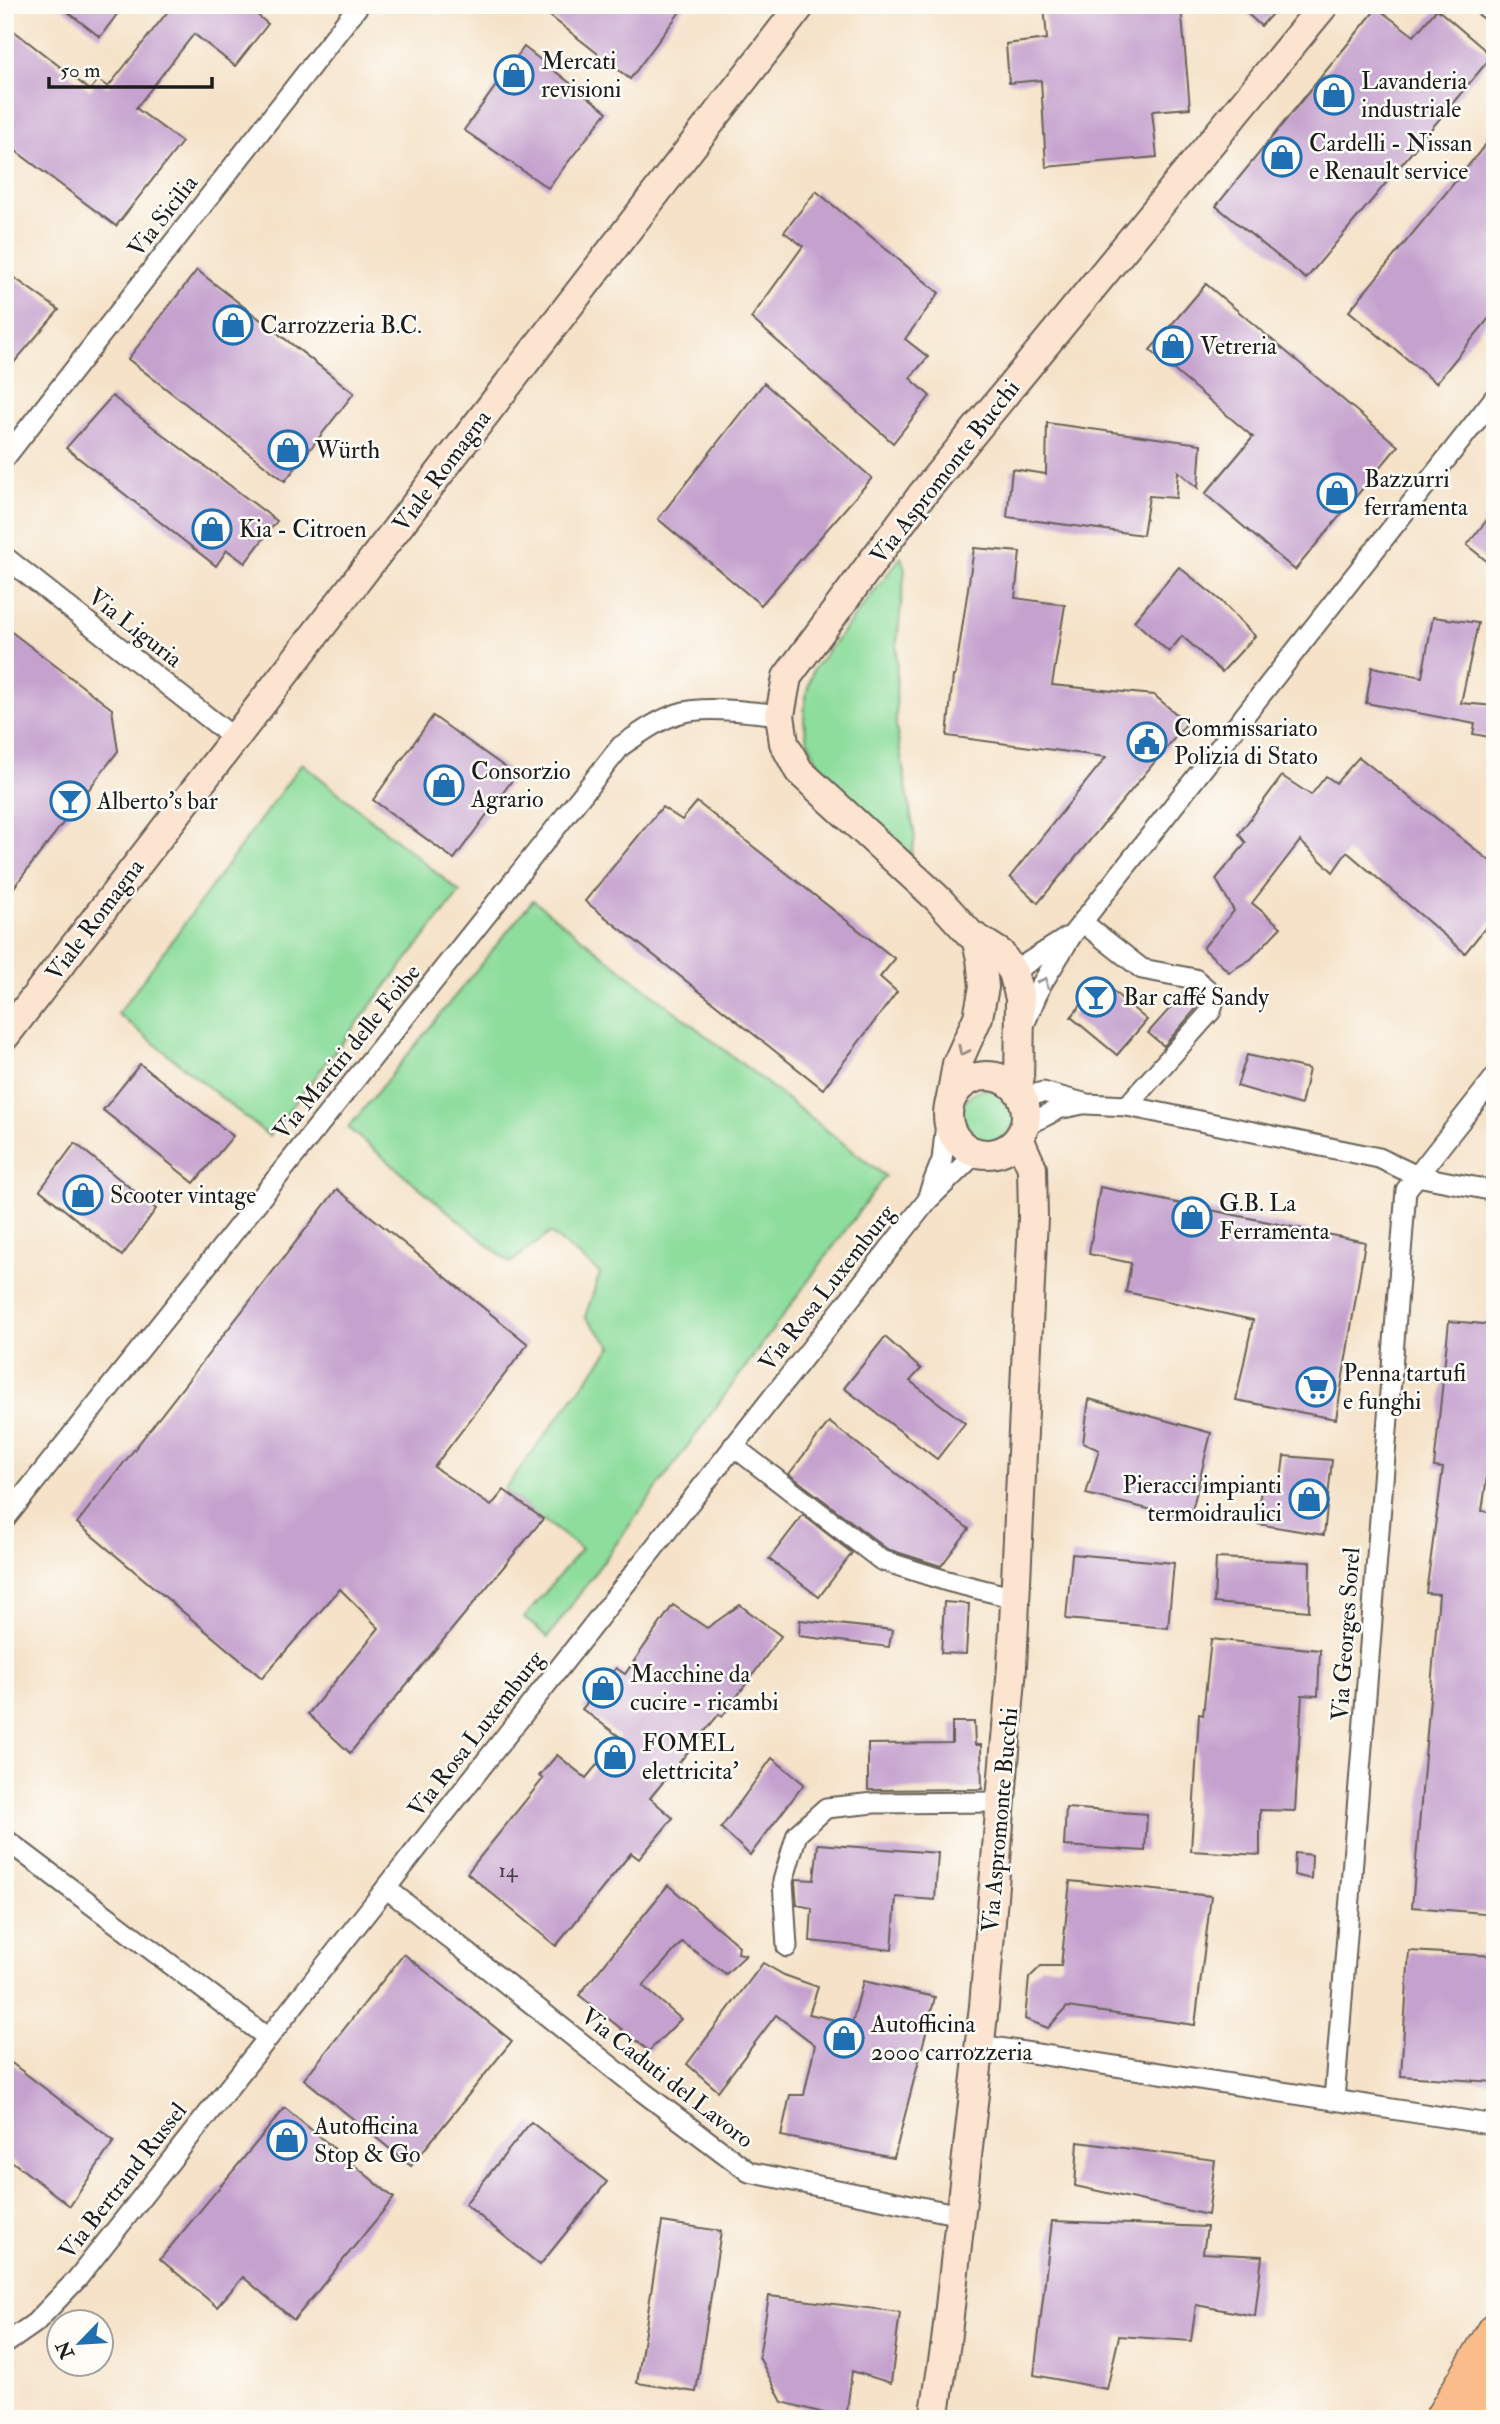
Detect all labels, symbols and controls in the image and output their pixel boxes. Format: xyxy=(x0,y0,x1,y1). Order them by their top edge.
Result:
scale bar xyxy=(49,46,212,90)
place label: Mercati revisioni xyxy=(541,46,621,105)
shop icon: Mercati revisioni xyxy=(493,54,535,96)
text: 50 m xyxy=(60,57,101,84)
place label: Lavanderia industriale xyxy=(1361,66,1468,125)
shop icon: Lavanderia industriale xyxy=(1313,74,1355,116)
place label: Cardelli - Nissan e Renault service xyxy=(1309,128,1472,187)
shop icon: Cardelli - Nissan e Renault service xyxy=(1261,136,1303,178)
street label: Via Sicilia xyxy=(121,168,206,263)
shop icon: Carrozzeria B.C. xyxy=(212,304,254,346)
place label: Carrozzeria B.C. xyxy=(260,310,422,341)
shop icon: Vetreria xyxy=(1152,325,1194,367)
place label: Vetreria xyxy=(1200,331,1278,362)
street label: Via Aspromonte Bucchi xyxy=(863,374,1027,570)
street label: Viale Romagna xyxy=(386,403,499,538)
shop icon: Würth xyxy=(267,429,309,471)
place label: Würth xyxy=(314,435,381,466)
place label: Bazzurri ferramenta xyxy=(1364,464,1469,523)
shop icon: Bazzurri ferramenta xyxy=(1316,472,1358,514)
shop icon: Kia - Citroen xyxy=(191,508,233,550)
place label: Kia - Citroen xyxy=(239,514,367,545)
street label: Via Liguria xyxy=(81,581,189,675)
place label: Commissariato Polizia di Stato xyxy=(1174,713,1318,772)
public building icon: Commissariato Polizia di Stato xyxy=(1126,721,1168,763)
place label: Consorzio Agrario xyxy=(470,756,571,815)
shop icon: Consorzio Agrario xyxy=(423,764,465,806)
bar icon: Alberto's bar xyxy=(49,780,91,822)
place label: Alberto's bar xyxy=(96,786,218,817)
street label: Viale Romagna xyxy=(39,852,152,987)
street label: Via Martiri delle Foibe xyxy=(266,958,428,1146)
bar icon: Bar caffé Sandy xyxy=(1075,976,1117,1018)
one-way arrow xyxy=(1036,977,1049,989)
place label: Bar caffé Sandy xyxy=(1123,982,1269,1013)
one-way arrow xyxy=(957,1044,971,1056)
shop icon: Scooter vintage xyxy=(62,1174,104,1216)
place label: Scooter vintage xyxy=(110,1180,256,1211)
place label: G.B. La Ferramenta xyxy=(1219,1188,1331,1247)
shop icon: G.B. La Ferramenta xyxy=(1171,1196,1213,1238)
street label: Via Rosa Luxemburg xyxy=(752,1197,903,1378)
place label: Penna tartufi e funghi xyxy=(1343,1358,1466,1417)
supermarket icon: Penna tartufi e funghi xyxy=(1295,1366,1337,1408)
place label: Pieracci impianti termoidraulici xyxy=(1123,1470,1282,1529)
shop icon: Pieracci impianti termoidraulici xyxy=(1288,1478,1330,1520)
street label: Via Georges Sorel xyxy=(1324,1546,1368,1722)
street label: Via Rosa Luxemburg xyxy=(401,1643,552,1824)
place label: Macchine da cucire - ricambi xyxy=(630,1659,779,1718)
shop icon: Macchine da cucire - ricambi xyxy=(582,1667,624,1709)
street label: Via Aspromonte Bucchi xyxy=(975,1706,1025,1934)
place label: FOMEL elettricita' xyxy=(642,1728,739,1787)
shop icon: FOMEL elettricita' xyxy=(594,1736,636,1778)
house number: 14 xyxy=(499,1857,519,1884)
street label: Via Caduti del Lavoro xyxy=(574,2001,760,2155)
place label: Autofficina 2000 carrozzeria xyxy=(870,2009,1034,2068)
shop icon: Autofficina 2000 carrozzeria xyxy=(823,2017,865,2059)
street label: Via Bertrand Russel xyxy=(52,2096,194,2266)
place label: Autofficina Stop & Go xyxy=(313,2111,421,2170)
shop icon: Autofficina Stop & Go xyxy=(266,2119,308,2161)
north arrow xyxy=(46,2308,116,2378)
text: N xyxy=(51,2336,80,2363)

